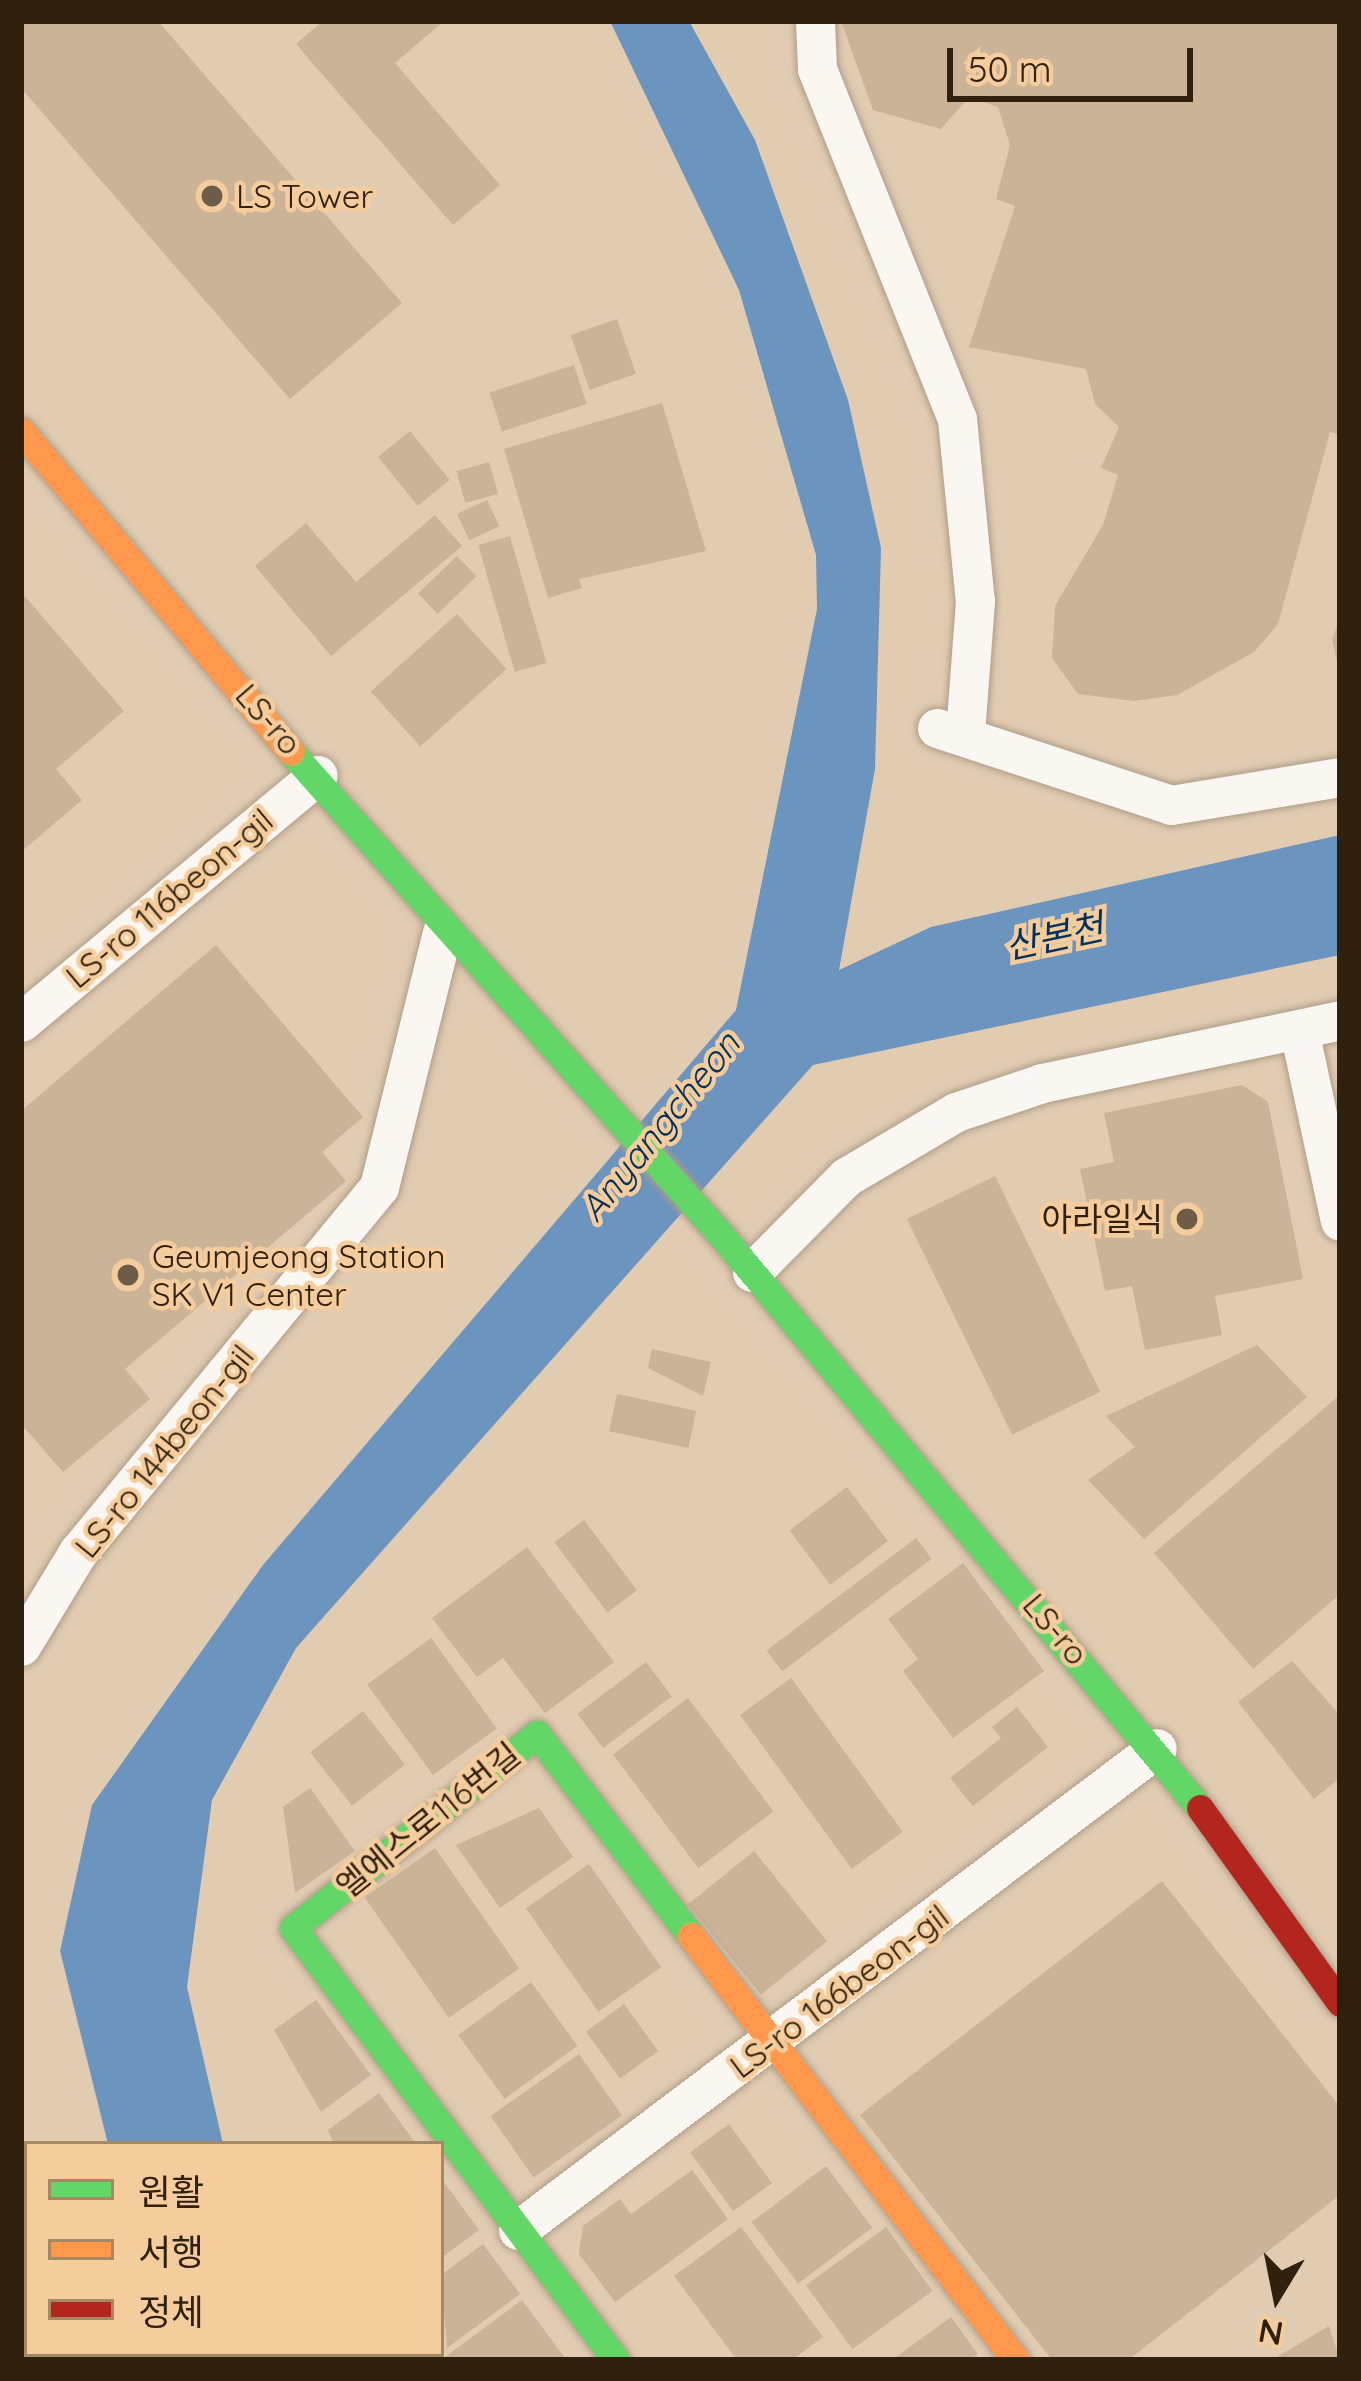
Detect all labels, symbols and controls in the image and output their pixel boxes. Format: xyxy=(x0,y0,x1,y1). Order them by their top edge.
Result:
scale bar xyxy=(953,24,1199,98)
text: 50 m xyxy=(968,46,1052,91)
place label: LS Tower xyxy=(236,176,373,216)
marker: LS Tower xyxy=(199,183,225,209)
street label: LS-ro xyxy=(228,675,310,763)
street label: LS-ro 116beon-gil xyxy=(58,800,280,996)
water label: 산본천 xyxy=(1001,905,1107,967)
water label: Anyangcheon xyxy=(570,1023,748,1229)
place label: 아라일식 xyxy=(1042,1199,1163,1239)
marker: 아라일식 xyxy=(1174,1206,1200,1232)
place label: Geumjeong Station SK V1 Center xyxy=(152,1236,446,1314)
marker: Geumjeong Station SK V1 Center xyxy=(115,1262,141,1288)
street label: LS-ro 144beon-gil xyxy=(66,1337,262,1565)
street label: LS-ro xyxy=(1015,1585,1097,1673)
street label: 엘에스로116번길 xyxy=(328,1734,528,1906)
street label: LS-ro 166beon-gil xyxy=(722,1896,956,2086)
legend xyxy=(24,2141,444,2357)
text: 원활 xyxy=(138,2169,204,2214)
text: 서행 xyxy=(138,2229,204,2274)
north arrow xyxy=(1217,2237,1337,2357)
text: 정체 xyxy=(138,2289,204,2334)
text: N xyxy=(1255,2311,1286,2355)

